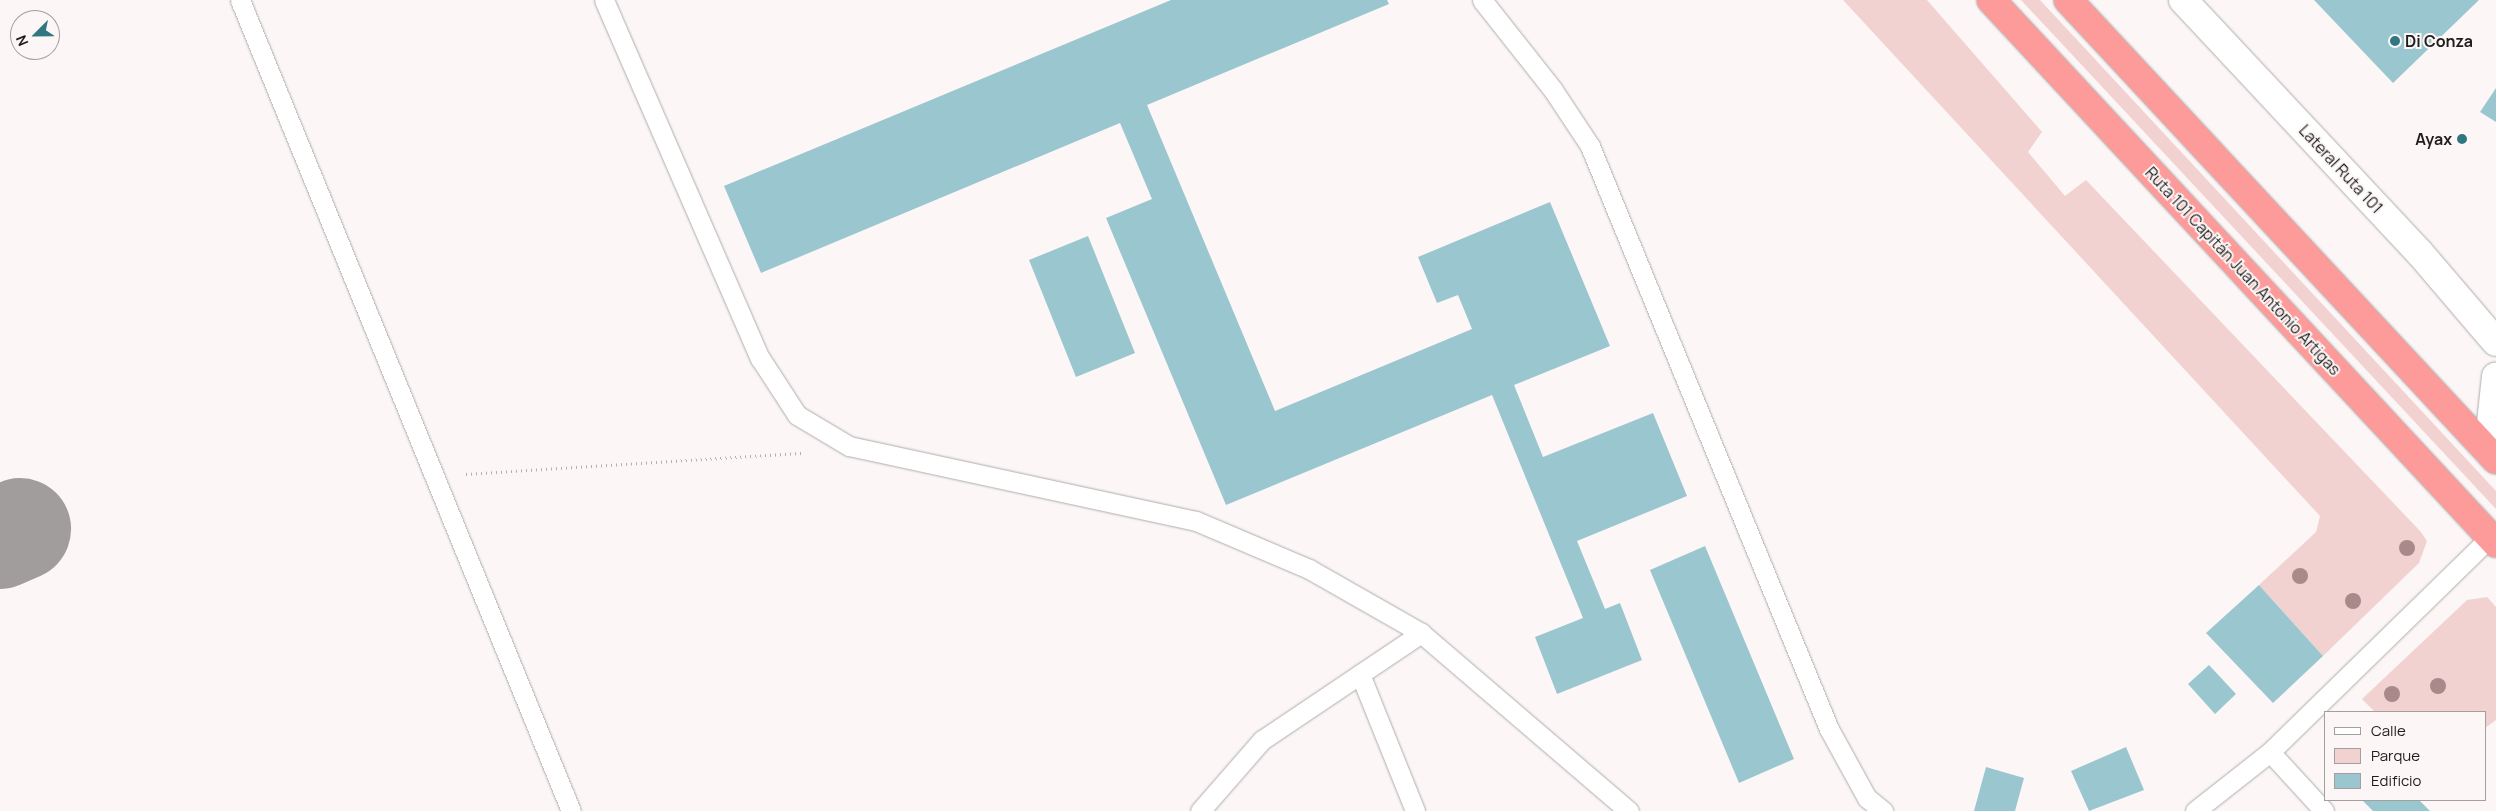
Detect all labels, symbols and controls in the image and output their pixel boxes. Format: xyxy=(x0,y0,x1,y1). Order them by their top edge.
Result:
north arrow xyxy=(10,10,60,60)
place label: Di Conza xyxy=(2405,31,2473,51)
text: N xyxy=(11,32,32,49)
marker: Di Conza xyxy=(2389,35,2401,47)
street label: Lateral Ruta 101 xyxy=(2295,121,2387,217)
place label: Ayax xyxy=(2415,129,2452,149)
marker: Ayax xyxy=(2456,133,2468,145)
street label: Ruta 101 Capitán Juan Antonio Artigas xyxy=(2141,163,2345,379)
legend xyxy=(2324,711,2486,801)
text: Calle xyxy=(2371,720,2406,741)
text: Parque xyxy=(2371,745,2420,766)
text: Edificio xyxy=(2371,770,2421,791)

